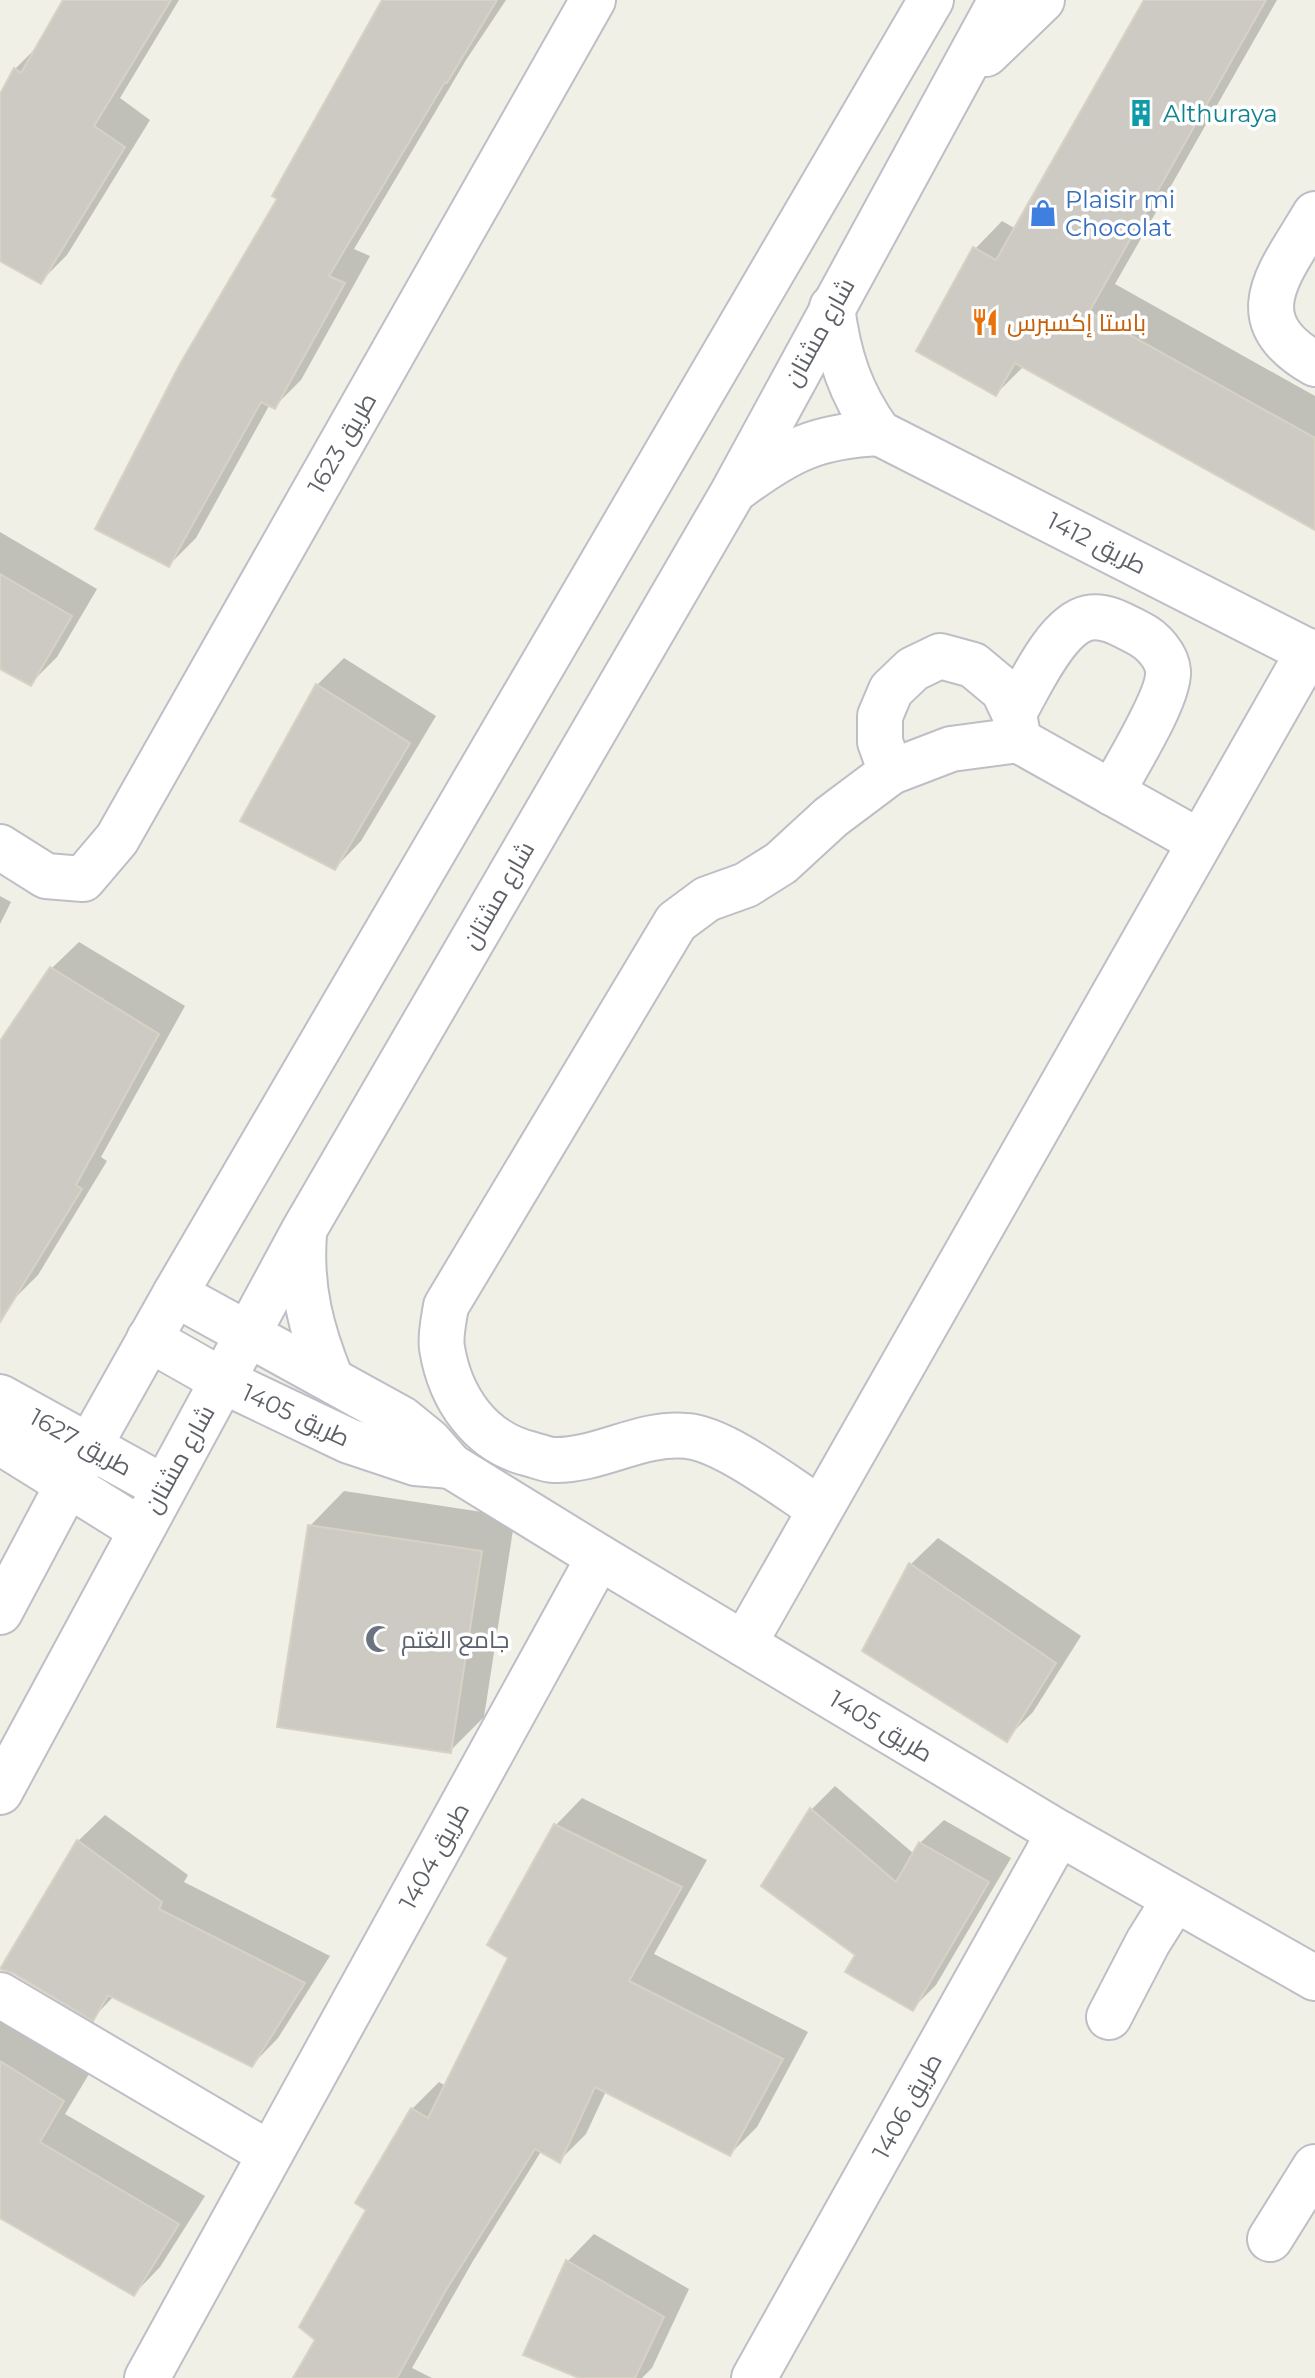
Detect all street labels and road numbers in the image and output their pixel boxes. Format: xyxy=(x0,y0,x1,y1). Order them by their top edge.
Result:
street label: شارع مشتان xyxy=(777,273,862,392)
street label: طريق 1623 xyxy=(302,387,383,499)
street label: طريق 1412 xyxy=(1042,506,1151,581)
street label: شارع مشتان xyxy=(456,836,542,955)
street label: طريق 1405 xyxy=(237,1378,354,1453)
street label: شارع مشتان xyxy=(137,1400,222,1519)
street label: طريق 1627 xyxy=(24,1402,137,1483)
street label: طريق 1405 xyxy=(824,1684,938,1769)
street label: طريق 1404 xyxy=(393,1798,476,1915)
street label: طريق 1406 xyxy=(866,2048,949,2164)

